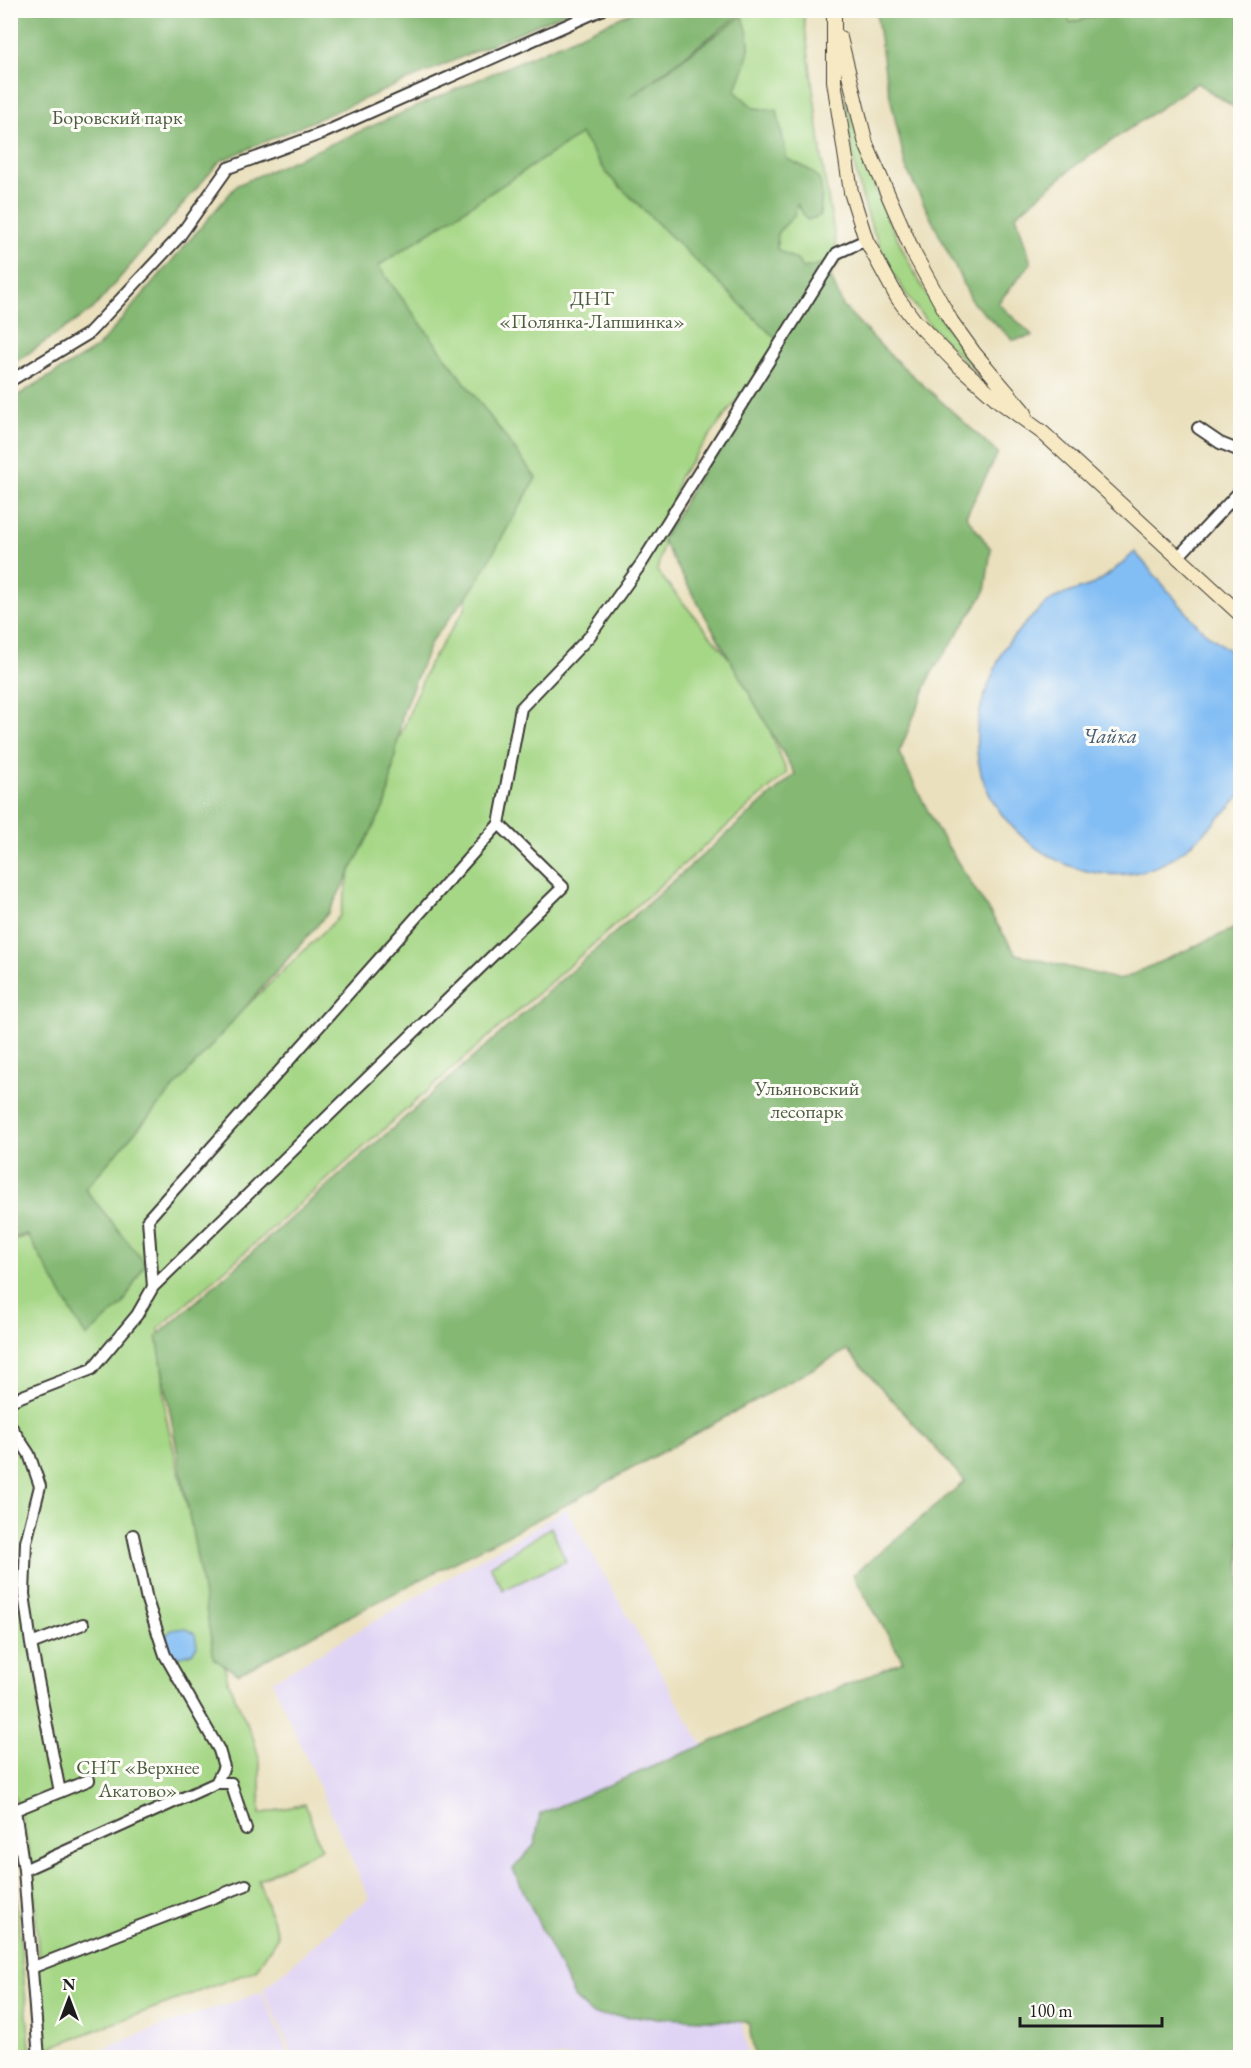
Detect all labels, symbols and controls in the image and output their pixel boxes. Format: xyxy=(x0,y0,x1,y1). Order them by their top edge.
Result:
park label: Боровский парк xyxy=(52,104,183,130)
park label: ДНТ «Полянка-Лапшинка» xyxy=(499,285,685,334)
water label: Чайка xyxy=(1083,722,1137,749)
park label: Ульяновский лесопарк xyxy=(754,1075,860,1124)
park label: СНТ «Верхнее Акатово» xyxy=(76,1754,200,1803)
north arrow xyxy=(39,1969,99,2029)
text: N xyxy=(63,1974,76,1995)
scale bar xyxy=(1020,1990,1162,2028)
text: 100 m xyxy=(1029,1999,1073,2022)

